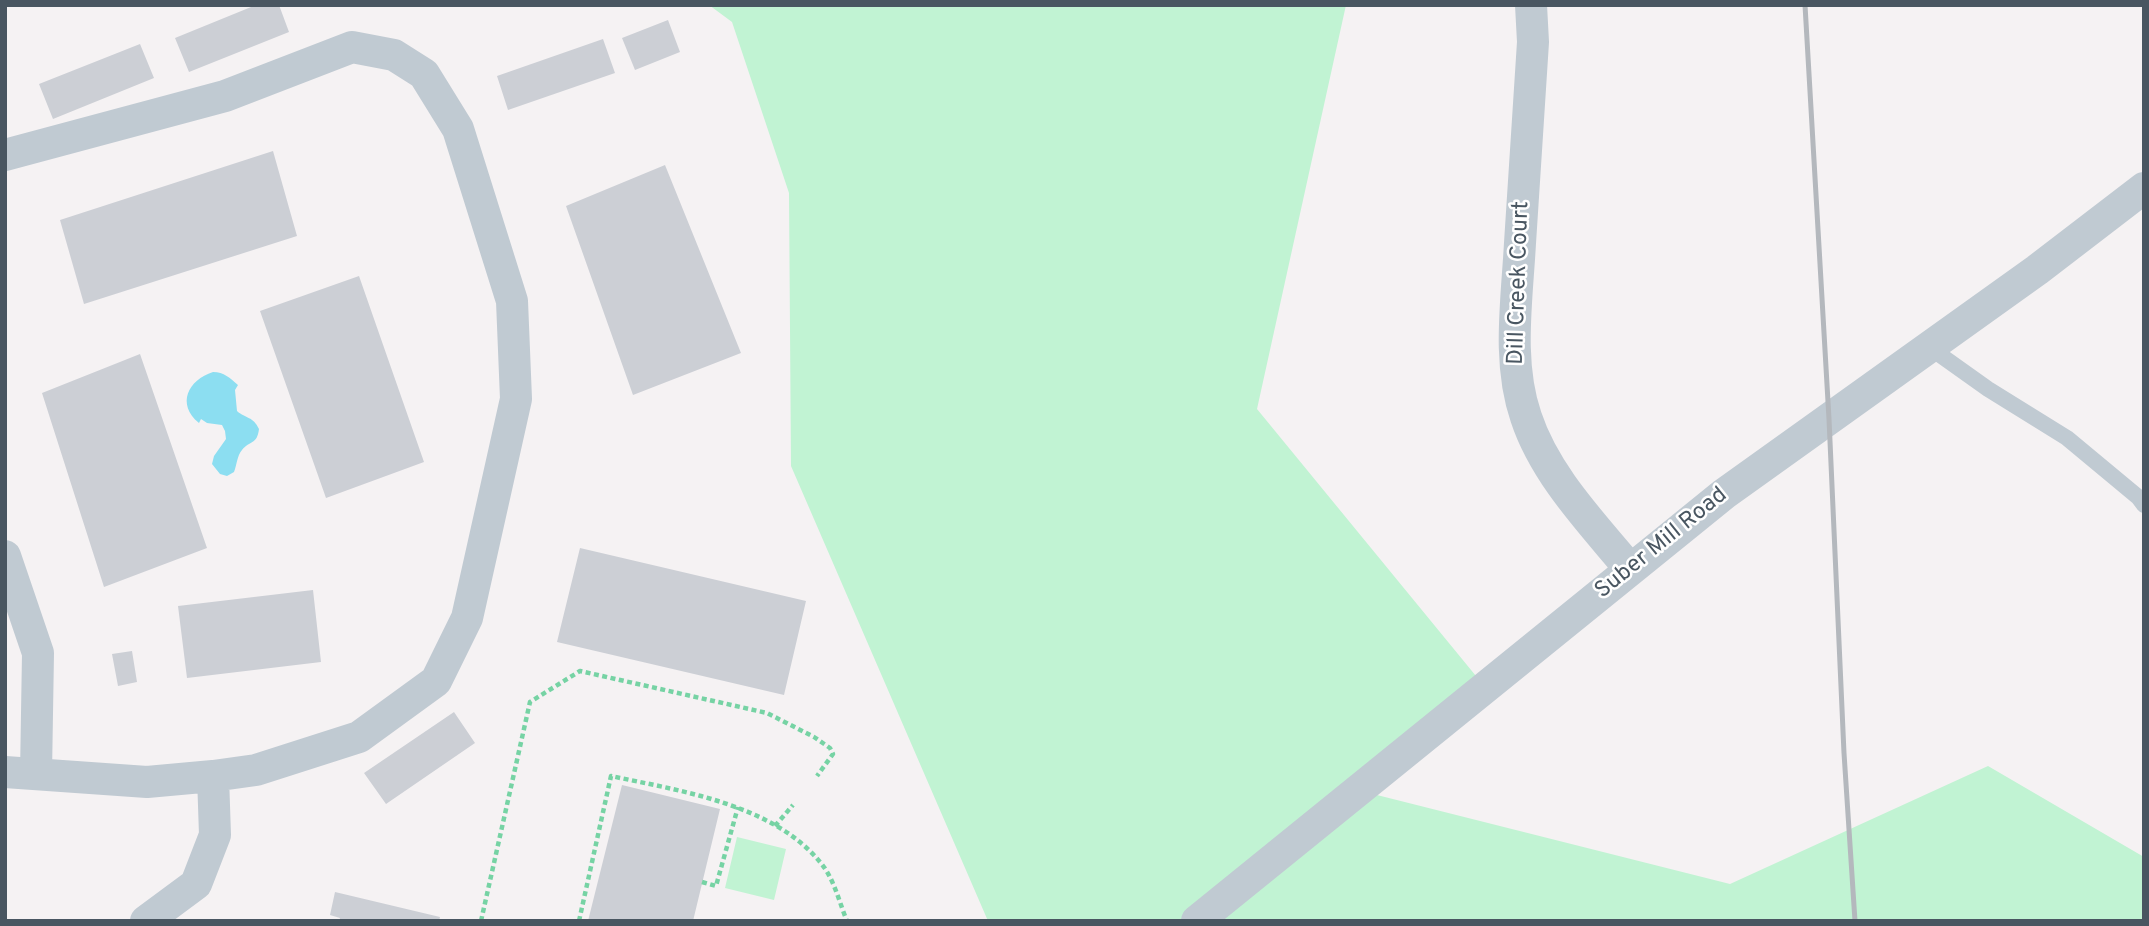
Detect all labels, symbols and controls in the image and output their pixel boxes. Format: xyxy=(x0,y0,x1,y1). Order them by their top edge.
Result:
street label: Dill Creek Court xyxy=(1503,201,1537,365)
street label: Suber Mill Road xyxy=(1590,482,1734,606)

